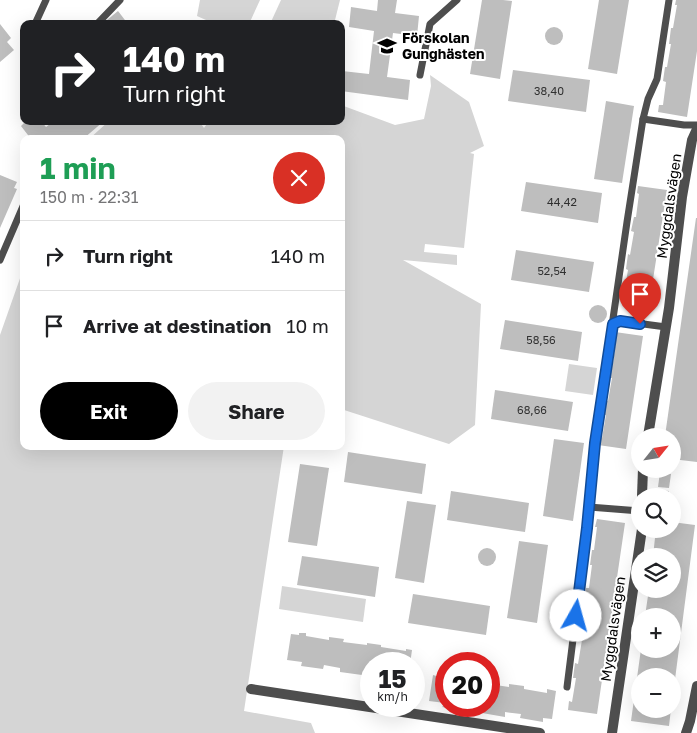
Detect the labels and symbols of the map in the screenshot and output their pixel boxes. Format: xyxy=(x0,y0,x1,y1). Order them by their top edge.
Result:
place label: Förskolan Gunghästen xyxy=(402,29,484,62)
school or university icon: Förskolan Gunghästen xyxy=(376,35,398,57)
house number: 38,40 xyxy=(534,84,564,97)
street label: Myggdalsvägen xyxy=(653,152,684,260)
house number: 44,42 xyxy=(547,195,577,208)
house number: 52,54 xyxy=(537,264,567,277)
pin xyxy=(619,273,661,324)
house number: 58,56 xyxy=(526,333,556,346)
house number: 68,66 xyxy=(517,403,547,416)
north arrow xyxy=(631,428,681,478)
street label: Myggdalsvägen xyxy=(597,575,628,683)
position arrow xyxy=(549,589,601,641)
speed limit sign: 20 xyxy=(435,652,500,717)

